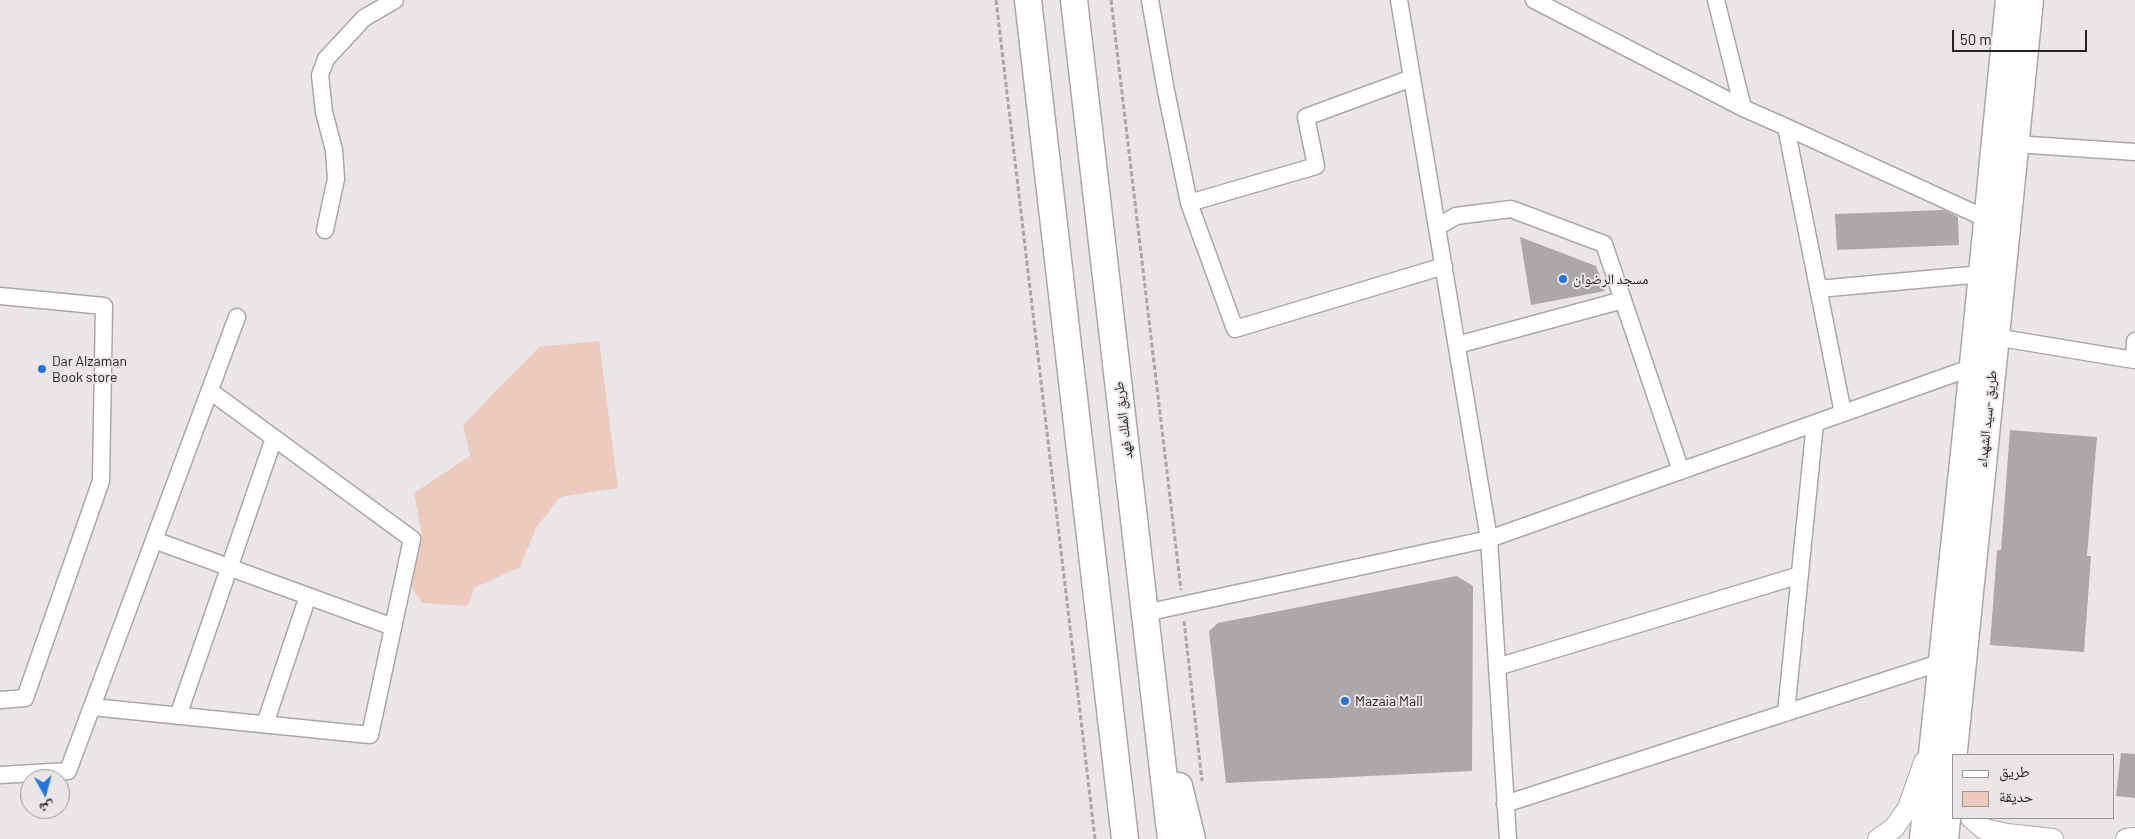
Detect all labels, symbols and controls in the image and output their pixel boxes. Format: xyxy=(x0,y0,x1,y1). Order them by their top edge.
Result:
scale bar xyxy=(1955,20,2090,52)
text: 50 m xyxy=(1960,30,1992,48)
place label: مسجد الرضوان xyxy=(1573,271,1648,287)
marker: مسجد الرضوان xyxy=(1557,273,1569,285)
place label: Dar Alzaman Book store xyxy=(52,353,127,386)
marker: Dar Alzaman Book store xyxy=(36,363,48,375)
street label: طريق -سيد الشهداء xyxy=(1974,370,2000,468)
street label: طريق الملك فهد xyxy=(1110,380,1136,460)
place label: Mazaia Mall xyxy=(1355,693,1423,709)
marker: Mazaia Mall xyxy=(1339,695,1351,707)
legend xyxy=(1952,754,2115,819)
text: طريق xyxy=(1999,762,2030,780)
north arrow xyxy=(20,769,70,819)
text: حديقة xyxy=(1999,787,2033,805)
text: ش xyxy=(38,799,55,818)

